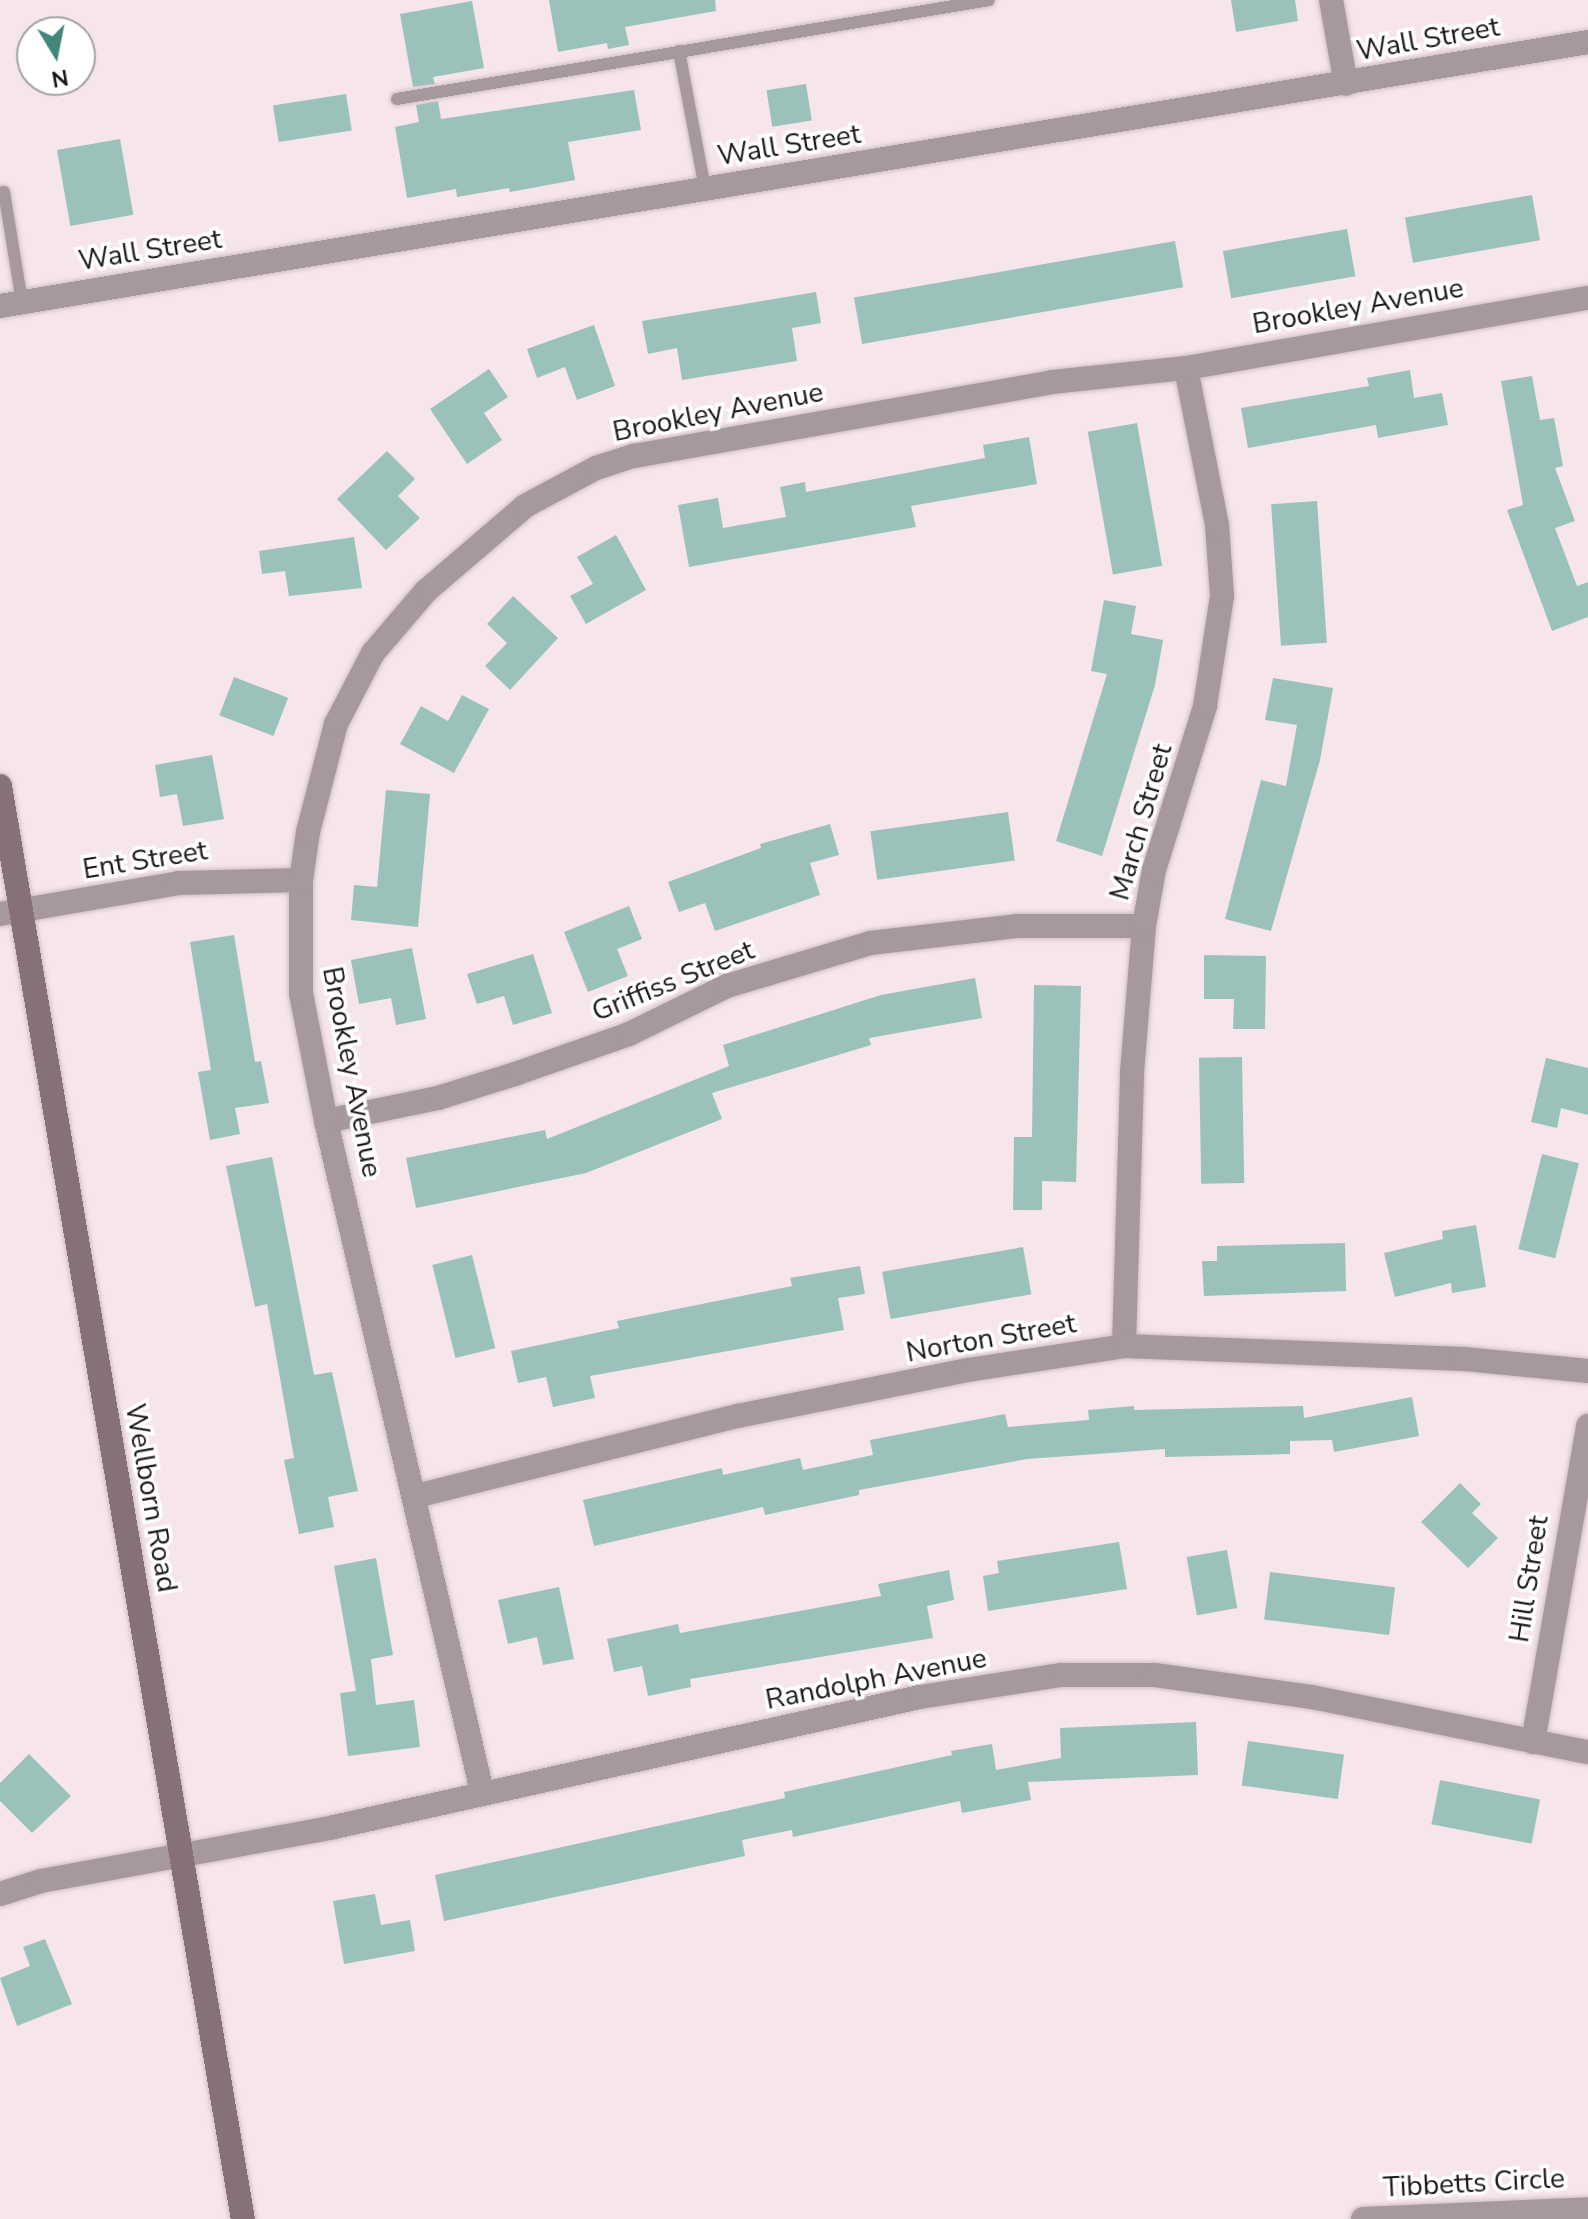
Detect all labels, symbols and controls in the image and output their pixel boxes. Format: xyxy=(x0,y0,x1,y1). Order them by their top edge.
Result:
street label: Wall Street xyxy=(1354,10,1502,68)
north arrow xyxy=(16,16,96,96)
text: N xyxy=(49,61,71,94)
street label: Wall Street xyxy=(715,117,863,173)
street label: Wall Street xyxy=(76,222,224,278)
street label: Brookley Avenue xyxy=(1250,271,1466,341)
street label: Brookley Avenue xyxy=(610,375,826,449)
street label: March Street xyxy=(1103,740,1179,904)
street label: Ent Street xyxy=(80,834,210,886)
street label: Griffiss Street xyxy=(587,933,759,1029)
street label: Brookley Avenue xyxy=(315,964,389,1180)
street label: Norton Street xyxy=(904,1307,1078,1369)
street label: Wellborn Road xyxy=(118,1401,184,1595)
street label: Hill Street xyxy=(1502,1513,1556,1645)
street label: Randolph Avenue xyxy=(763,1641,989,1717)
street label: Tibbetts Circle xyxy=(1382,2161,1566,2205)

